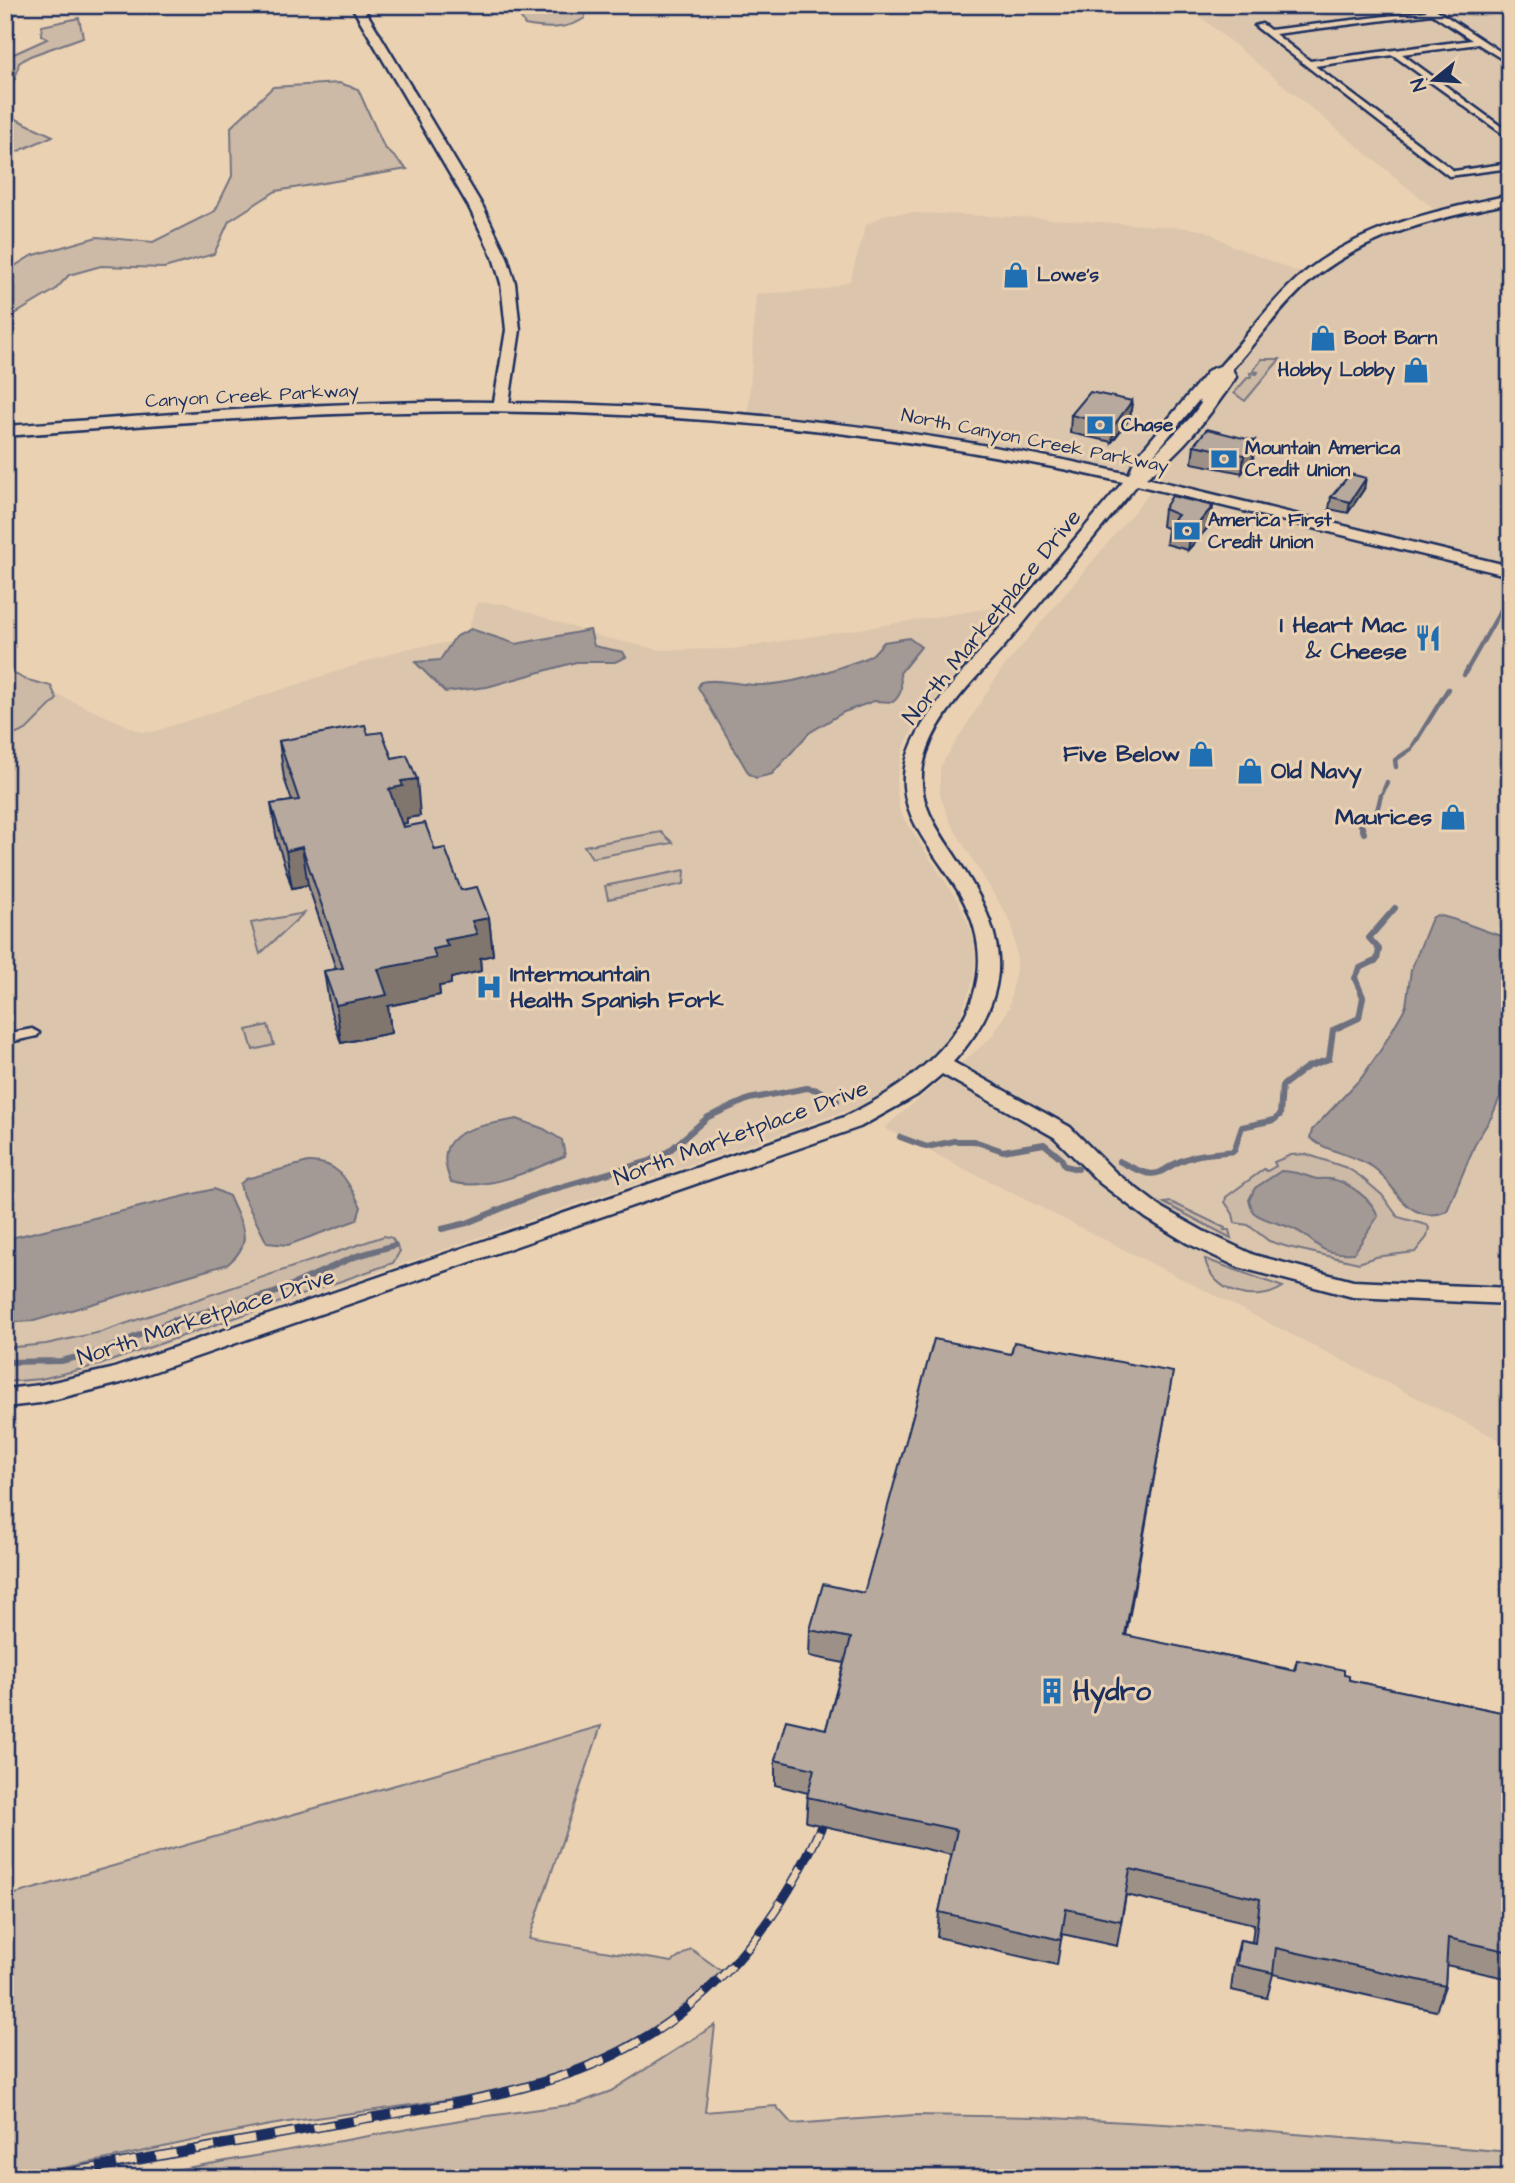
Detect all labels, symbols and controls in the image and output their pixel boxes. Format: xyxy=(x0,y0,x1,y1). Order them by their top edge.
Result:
north arrow xyxy=(1400,46,1470,116)
text: N xyxy=(1405,75,1434,95)
shop icon: Lowe's xyxy=(1001,260,1031,290)
place label: Lowe's xyxy=(1037,262,1100,289)
shop icon: Boot Barn xyxy=(1308,323,1338,353)
place label: Boot Barn xyxy=(1344,325,1438,352)
shop icon: Hobby Lobby xyxy=(1401,355,1431,385)
place label: Hobby Lobby xyxy=(1278,357,1396,385)
street label: Canyon Creek Parkway xyxy=(144,377,360,416)
street label: North Canyon Creek Parkway xyxy=(899,402,1172,481)
bank icon: Chase xyxy=(1085,410,1115,440)
place label: Chase xyxy=(1121,412,1174,439)
place label: Mountain America Credit Union xyxy=(1245,435,1401,484)
bank icon: Mountain America Credit Union xyxy=(1209,444,1239,474)
street label: North Marketplace Drive xyxy=(895,502,1089,732)
place label: America First Credit Union xyxy=(1208,507,1332,556)
bank icon: America First Credit Union xyxy=(1172,516,1202,546)
place label: I Heart Mac & Cheese xyxy=(1280,609,1408,667)
restaurant icon: I Heart Mac & Cheese xyxy=(1413,623,1443,653)
place label: Five Below xyxy=(1063,738,1180,770)
shop icon: Five Below xyxy=(1186,739,1216,769)
place label: Old Navy xyxy=(1271,755,1362,789)
shop icon: Old Navy xyxy=(1235,756,1265,786)
place label: Maurices xyxy=(1335,801,1432,833)
shop icon: Maurices xyxy=(1438,802,1468,832)
place label: Intermountain Health Spanish Fork xyxy=(510,958,725,1016)
hospital icon: Intermountain Health Spanish Fork xyxy=(474,972,504,1002)
street label: North Marketplace Drive xyxy=(609,1072,873,1194)
street label: North Marketplace Drive xyxy=(73,1260,339,1374)
place label: Hydro xyxy=(1073,1672,1151,1714)
building icon: Hydro xyxy=(1037,1676,1067,1706)

